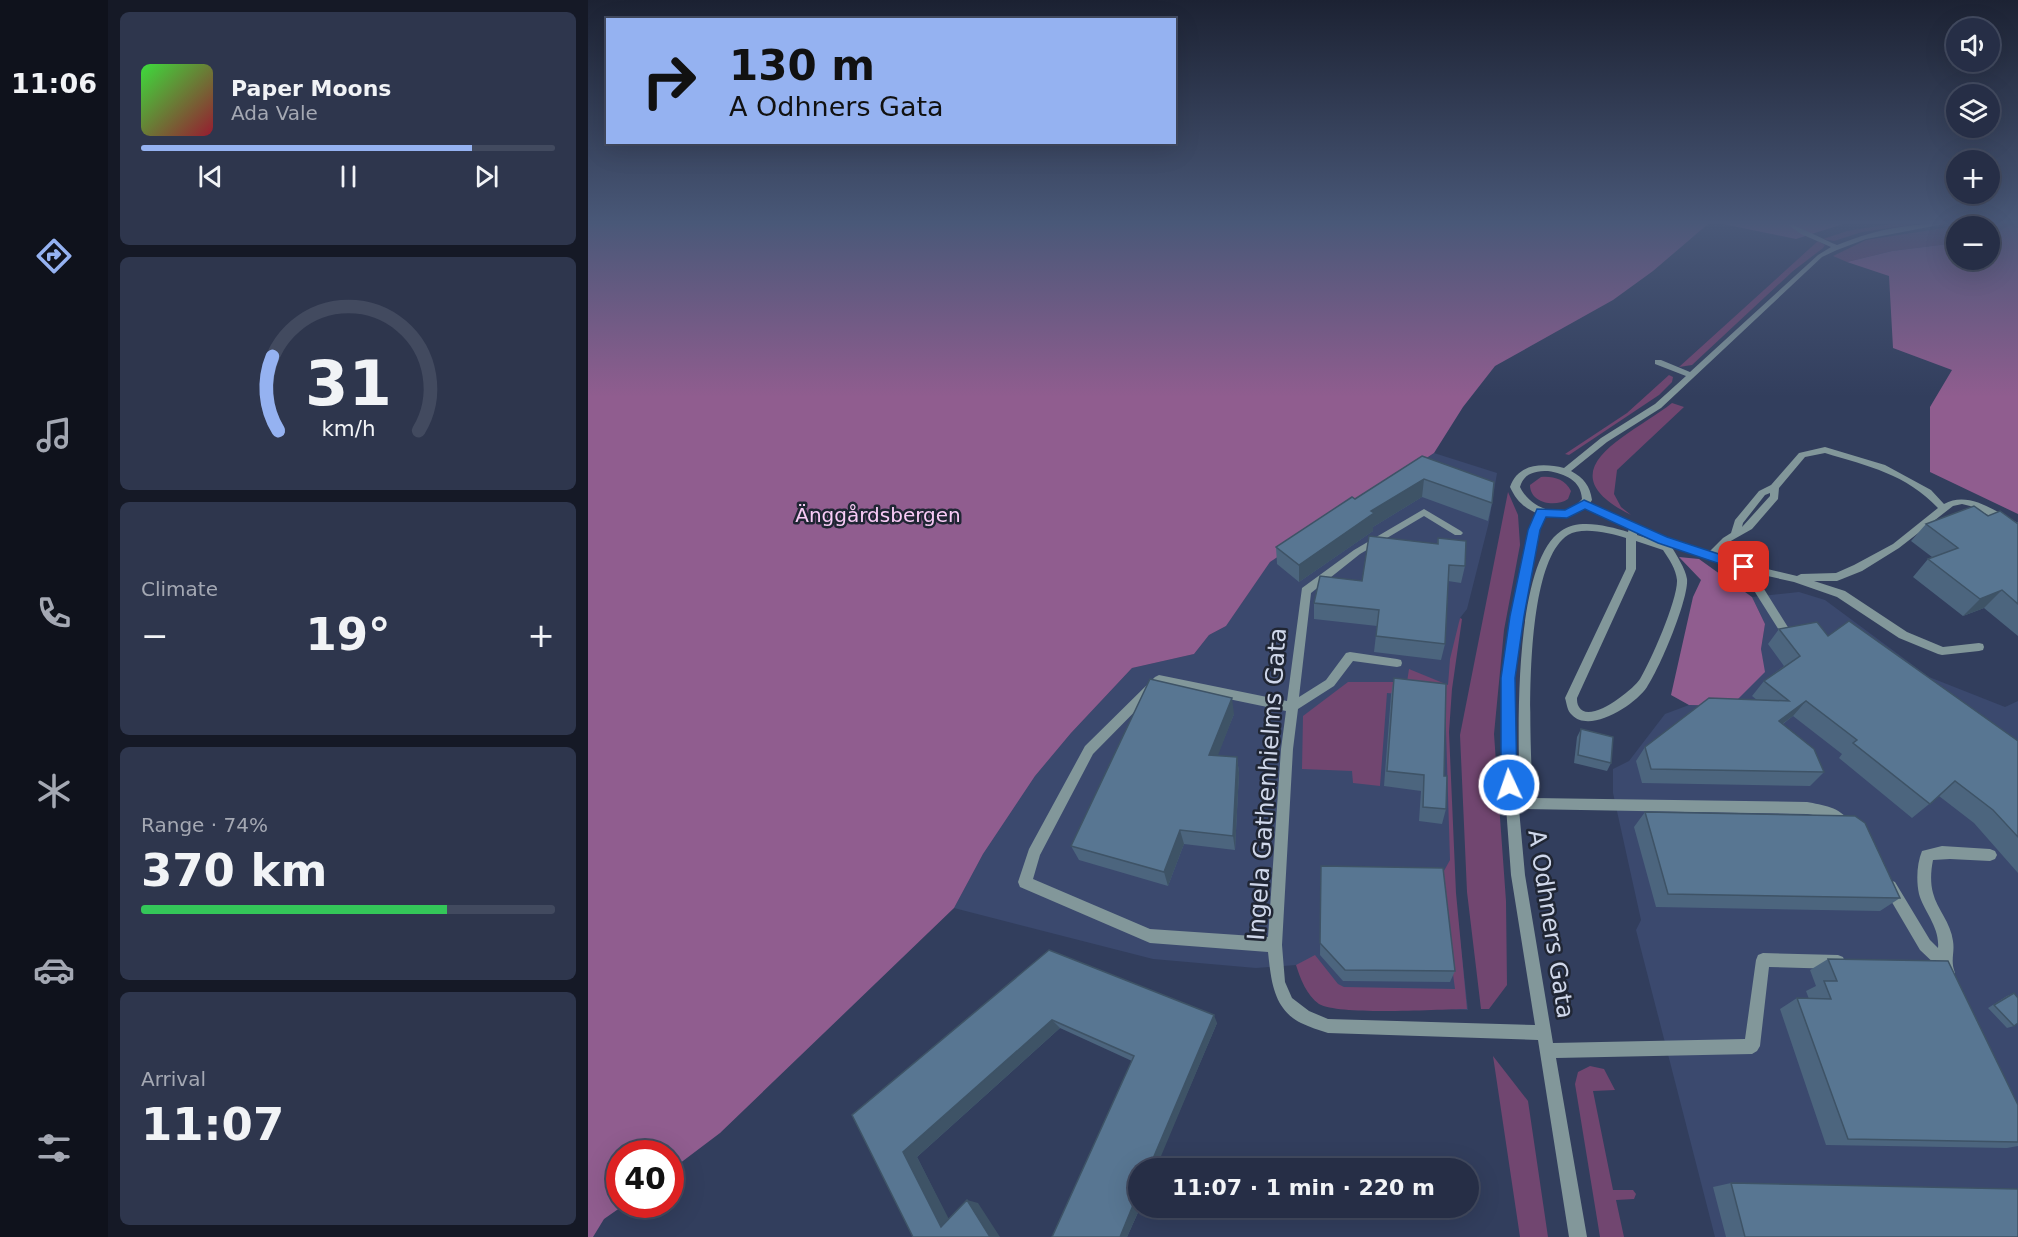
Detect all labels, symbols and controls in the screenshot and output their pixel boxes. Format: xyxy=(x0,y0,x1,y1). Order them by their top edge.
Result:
map controls xyxy=(1946,18,2000,270)
button: sound xyxy=(1946,18,2000,72)
text: 130 m xyxy=(729,41,875,90)
icon: right xyxy=(630,42,708,120)
text: 11:06 xyxy=(11,68,97,99)
text: Paper Moons xyxy=(231,76,391,101)
button: layers xyxy=(1946,84,2000,138)
text: A Odhners Gata xyxy=(729,91,944,122)
text: Ada Vale xyxy=(231,101,318,125)
button: + xyxy=(1946,150,2000,204)
icon: previous xyxy=(194,160,227,193)
icon: pause xyxy=(332,160,365,193)
icon: next xyxy=(470,160,503,193)
button: − xyxy=(1946,216,2000,270)
icon: directions xyxy=(33,235,75,277)
text: 31 xyxy=(305,347,391,420)
icon: music xyxy=(33,414,75,456)
text: km/h xyxy=(321,416,375,441)
park label: Änggårdsbergen xyxy=(795,503,961,527)
pin xyxy=(1718,541,1769,592)
icon: arrive xyxy=(1727,550,1760,583)
text: Climate xyxy=(141,577,218,601)
icon: phone xyxy=(33,592,75,634)
text: 19° xyxy=(305,608,391,661)
text: − xyxy=(141,616,169,655)
text: + xyxy=(527,616,555,655)
street label: Ingela Gathenhielms Gata xyxy=(1242,627,1292,941)
position arrow xyxy=(1477,753,1541,817)
icon: climate xyxy=(33,770,75,812)
text: Range · 74% xyxy=(141,813,268,837)
street label: A Odhners Gata xyxy=(1522,828,1580,1020)
text: 370 km xyxy=(141,844,327,897)
icon: car xyxy=(33,949,75,991)
text: Arrival xyxy=(141,1067,206,1091)
text: 11:07 xyxy=(141,1098,284,1151)
icon: filters xyxy=(33,1127,75,1169)
speed limit sign: 40 xyxy=(606,1140,684,1218)
text: 11:07 · 1 min · 220 m xyxy=(1172,1175,1435,1200)

